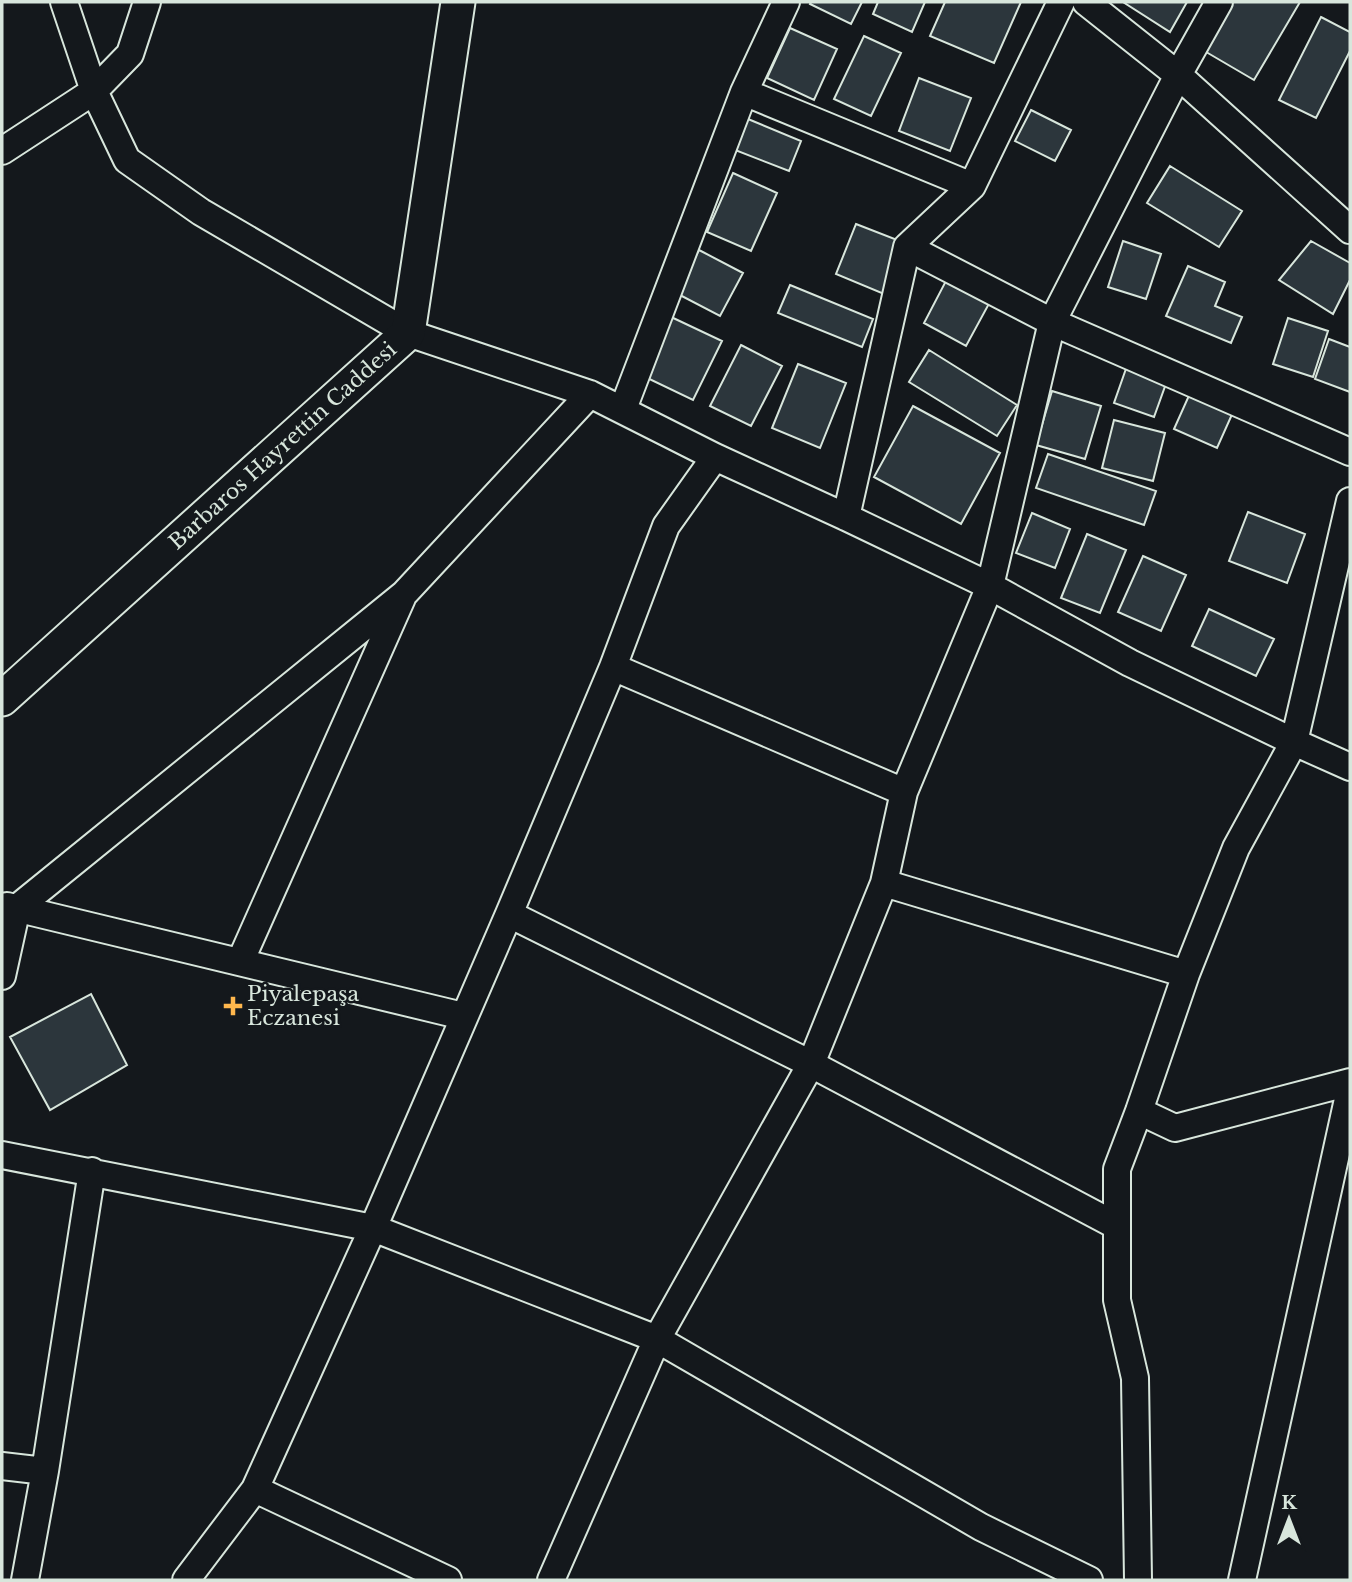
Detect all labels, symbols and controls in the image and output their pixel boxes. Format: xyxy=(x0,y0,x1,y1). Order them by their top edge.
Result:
street label: Barbaros Hayrettin Caddesi xyxy=(164,337,402,555)
place label: Piyalepaşa Eczanesi xyxy=(247,981,360,1031)
marker: Piyalepaşa Eczanesi xyxy=(225,998,241,1014)
north arrow xyxy=(1254,1484,1324,1554)
text: K xyxy=(1281,1491,1298,1514)

